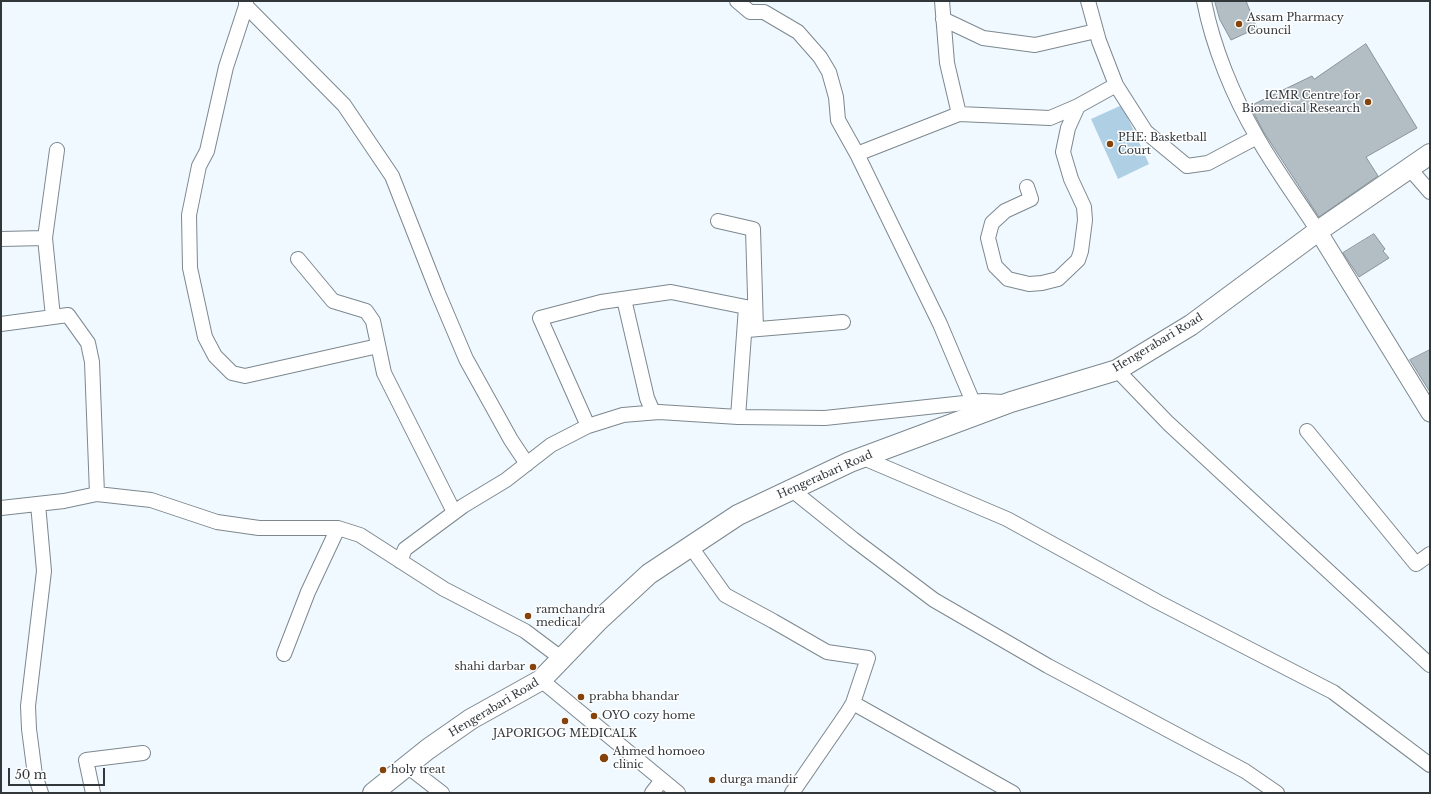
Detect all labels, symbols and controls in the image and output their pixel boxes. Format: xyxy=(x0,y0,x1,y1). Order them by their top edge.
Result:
place label: Assam Pharmacy Council xyxy=(1247,11,1344,37)
marker: Assam Pharmacy Council xyxy=(1234,19,1244,29)
place label: ICMR Centre for Biomedical Research xyxy=(1242,89,1360,115)
marker: ICMR Centre for Biomedical Research xyxy=(1363,97,1373,107)
place label: PHE: Basketball Court xyxy=(1118,131,1207,157)
marker: PHE: Basketball Court xyxy=(1105,139,1115,149)
street label: Hengerabari Road xyxy=(1111,311,1205,375)
street label: Hengerabari Road xyxy=(775,448,875,502)
place label: ramchandra medical xyxy=(536,603,605,629)
marker: ramchandra medical xyxy=(523,611,533,621)
place label: shahi darbar xyxy=(455,660,525,674)
marker: shahi darbar xyxy=(528,662,538,672)
street label: Hengerabari Road xyxy=(447,676,541,740)
place label: prabha bhandar xyxy=(589,690,679,704)
marker: prabha bhandar xyxy=(576,692,586,702)
place label: OYO cozy home xyxy=(602,709,695,723)
marker: OYO cozy home xyxy=(589,711,599,721)
marker: JAPORIGOG MEDICALK xyxy=(560,716,570,726)
place label: JAPORIGOG MEDICALK xyxy=(493,727,637,741)
place label: Ahmed homoeo clinic xyxy=(613,745,705,771)
marker: Ahmed homoeo clinic xyxy=(598,752,610,764)
scale bar xyxy=(10,760,107,786)
place label: holy treat xyxy=(391,763,445,777)
marker: holy treat xyxy=(378,765,388,775)
text: 50 m xyxy=(15,767,47,782)
place label: durga mandir xyxy=(720,773,798,787)
marker: durga mandir xyxy=(707,775,717,785)

